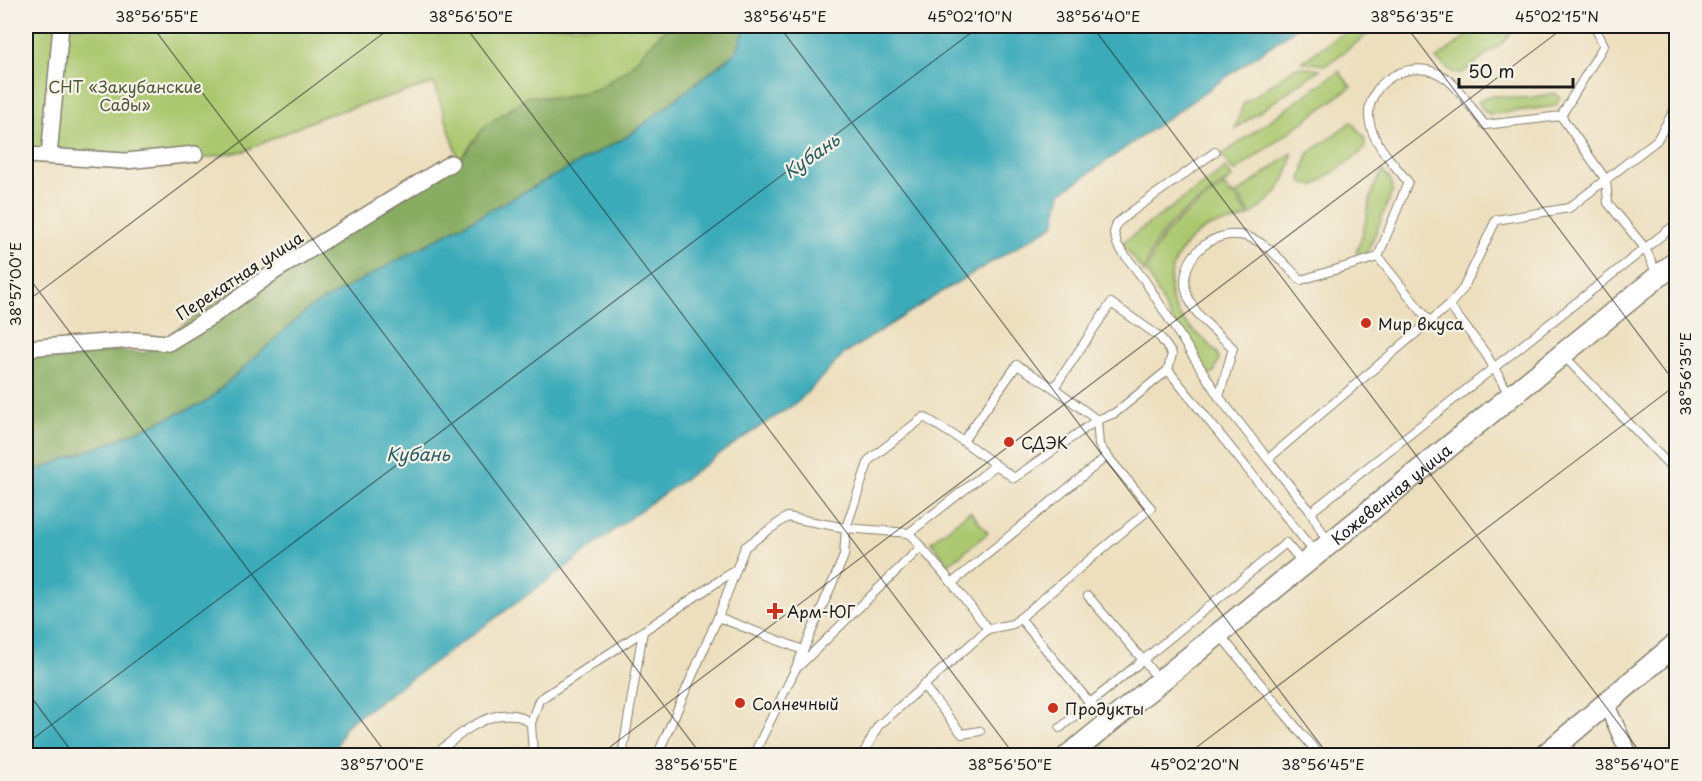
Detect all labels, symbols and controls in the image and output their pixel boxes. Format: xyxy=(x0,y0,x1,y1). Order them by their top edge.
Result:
text: 38°56'55"E xyxy=(115,4,199,27)
text: 38°56'50"E xyxy=(429,4,513,27)
text: 38°56'45"E xyxy=(743,4,827,27)
text: 45°02'10"N xyxy=(927,4,1013,27)
text: 38°56'40"E xyxy=(1056,4,1140,27)
text: 38°56'35"E xyxy=(1370,4,1454,27)
text: 45°02'15"N xyxy=(1515,4,1599,27)
scale bar xyxy=(1459,51,1573,89)
text: 50 m xyxy=(1468,57,1515,84)
park label: СНТ «Закубанские Сады» xyxy=(48,74,202,116)
water label: Кубань xyxy=(777,125,845,184)
street label: Перекатная улица xyxy=(171,225,307,325)
text: 38°57'00"E xyxy=(3,242,26,326)
place label: Мир вкуса xyxy=(1378,311,1464,335)
marker: Мир вкуса xyxy=(1359,316,1373,330)
text: 38°56'35"E xyxy=(1673,332,1696,416)
place label: СДЭК xyxy=(1021,430,1068,454)
marker: СДЭК xyxy=(1002,435,1016,449)
street label: Кожевенная улица xyxy=(1326,437,1456,550)
water label: Кубань xyxy=(386,440,451,467)
place label: Арм-ЮГ xyxy=(787,599,856,623)
marker: Арм-ЮГ xyxy=(768,604,782,618)
place label: Солнечный xyxy=(752,691,839,715)
marker: Солнечный xyxy=(733,696,747,710)
place label: Продукты xyxy=(1065,696,1144,720)
marker: Продукты xyxy=(1046,701,1060,715)
text: 38°57'00"E xyxy=(340,752,424,775)
text: 38°56'55"E xyxy=(654,752,738,775)
text: 38°56'50"E xyxy=(968,752,1052,775)
text: 45°02'20"N xyxy=(1151,752,1239,775)
text: 38°56'45"E xyxy=(1281,752,1365,775)
text: 38°56'40"E xyxy=(1595,752,1679,775)

